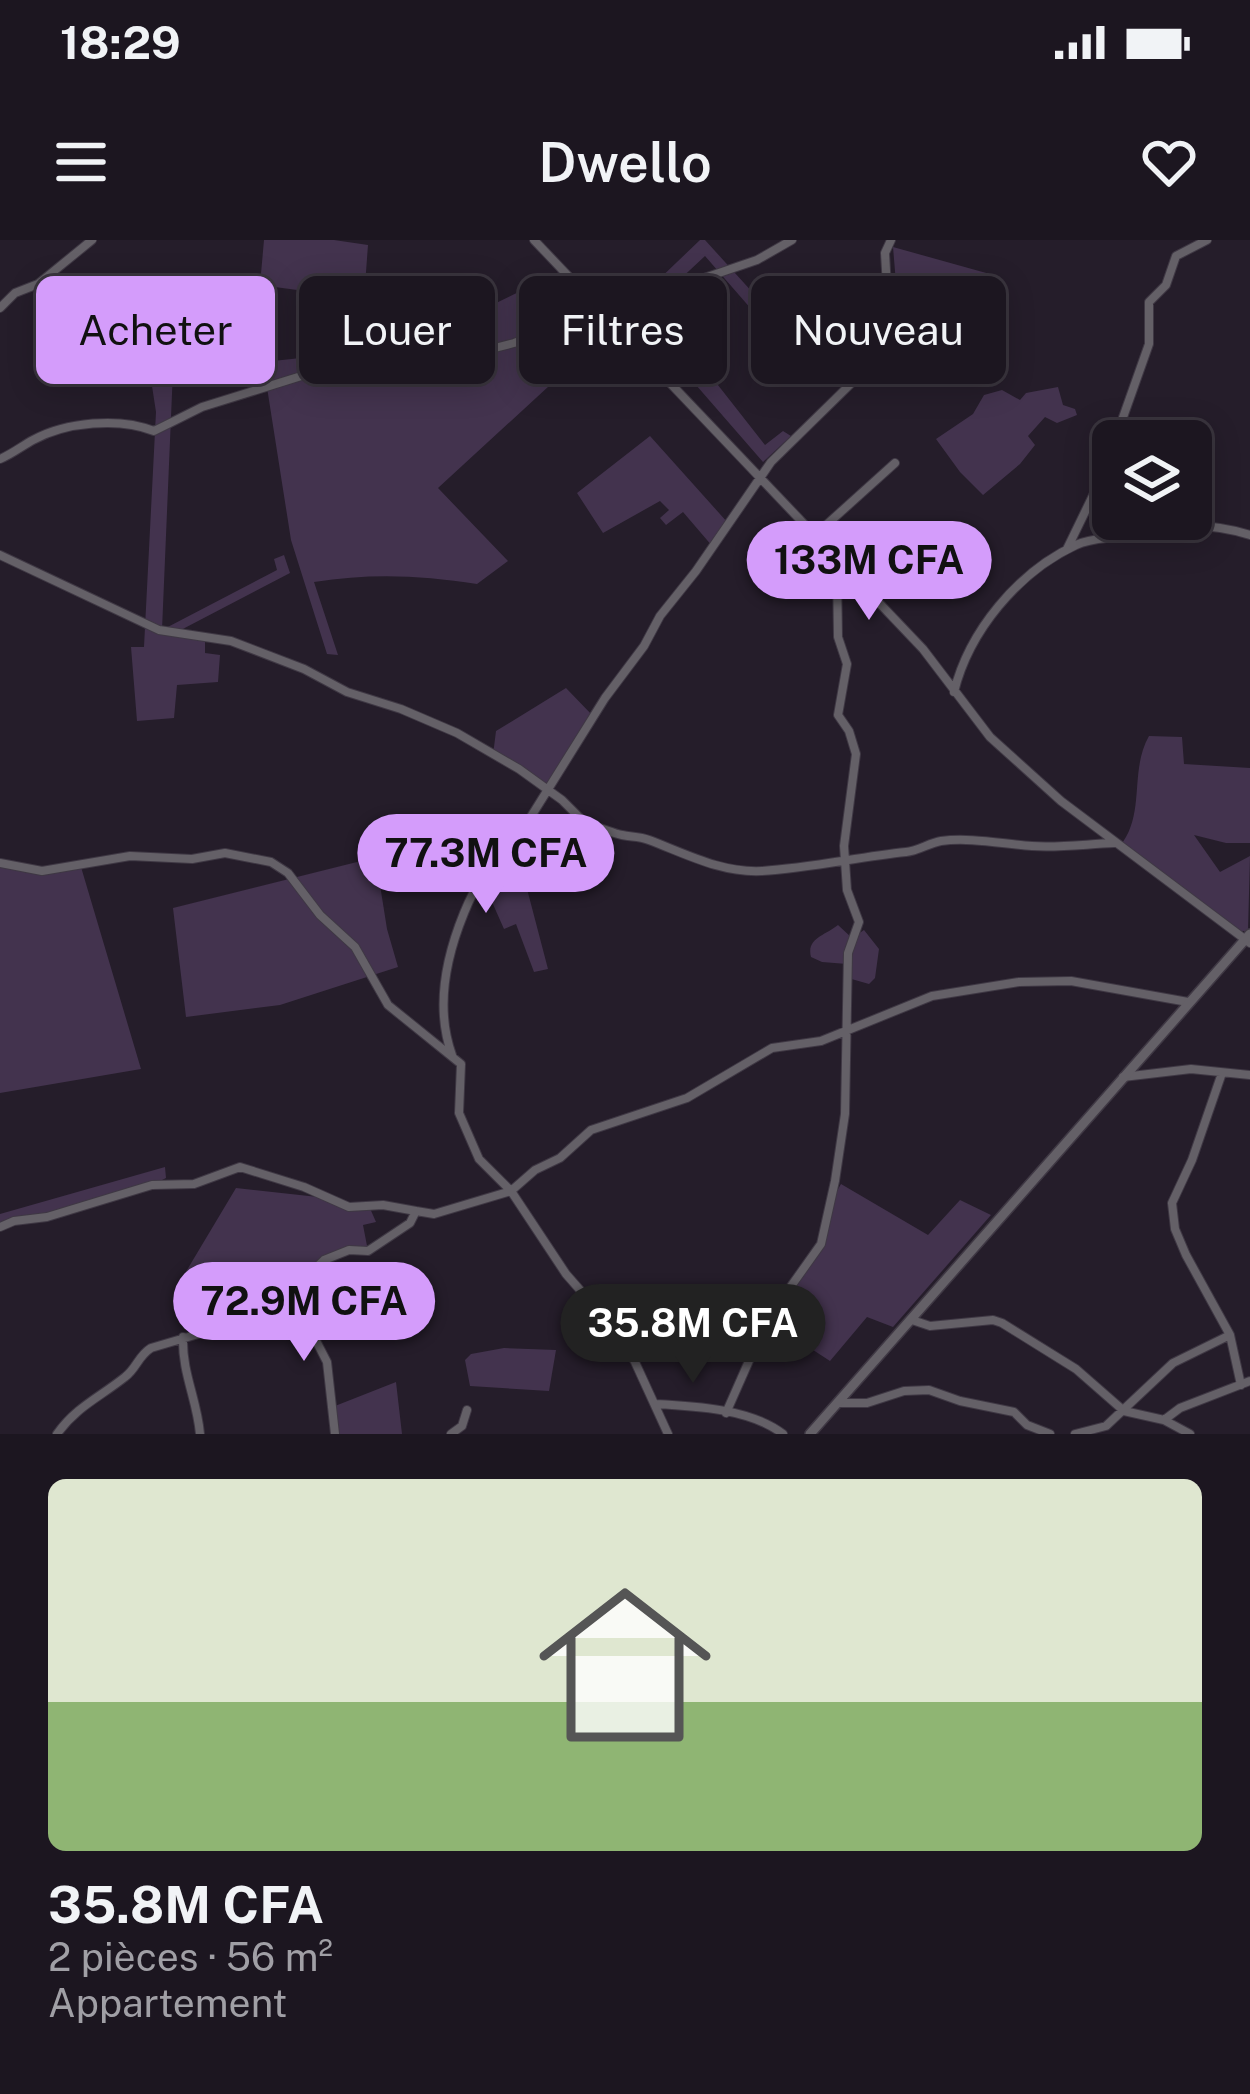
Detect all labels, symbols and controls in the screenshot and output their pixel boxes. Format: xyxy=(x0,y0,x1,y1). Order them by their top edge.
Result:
text: 18:29 xyxy=(60,16,181,69)
icon: menu xyxy=(48,129,114,195)
icon: heart xyxy=(1136,129,1202,195)
text: Dwello xyxy=(538,131,712,194)
chip: Acheter xyxy=(36,276,275,384)
chip: Louer xyxy=(299,276,495,384)
chip: Filtres xyxy=(519,276,727,384)
chip: Nouveau xyxy=(751,276,1006,384)
map controls xyxy=(1092,420,1212,540)
button: layers xyxy=(1092,420,1212,540)
pin: 133M CFA xyxy=(745,521,993,623)
text: 133M CFA xyxy=(774,537,964,583)
pin: 77.3M CFA xyxy=(349,814,623,916)
text: 77.3M CFA xyxy=(384,830,588,876)
pin: 72.9M CFA xyxy=(167,1262,441,1364)
text: 72.9M CFA xyxy=(200,1278,408,1324)
pin: 35.8M CFA xyxy=(556,1284,830,1386)
text: 35.8M CFA xyxy=(587,1300,799,1346)
icon: home xyxy=(517,1557,733,1773)
text: 35.8M CFA xyxy=(48,1875,324,1934)
text: 2 pièces · 56 m² xyxy=(48,1934,333,1980)
text: Appartement xyxy=(48,1980,288,2026)

